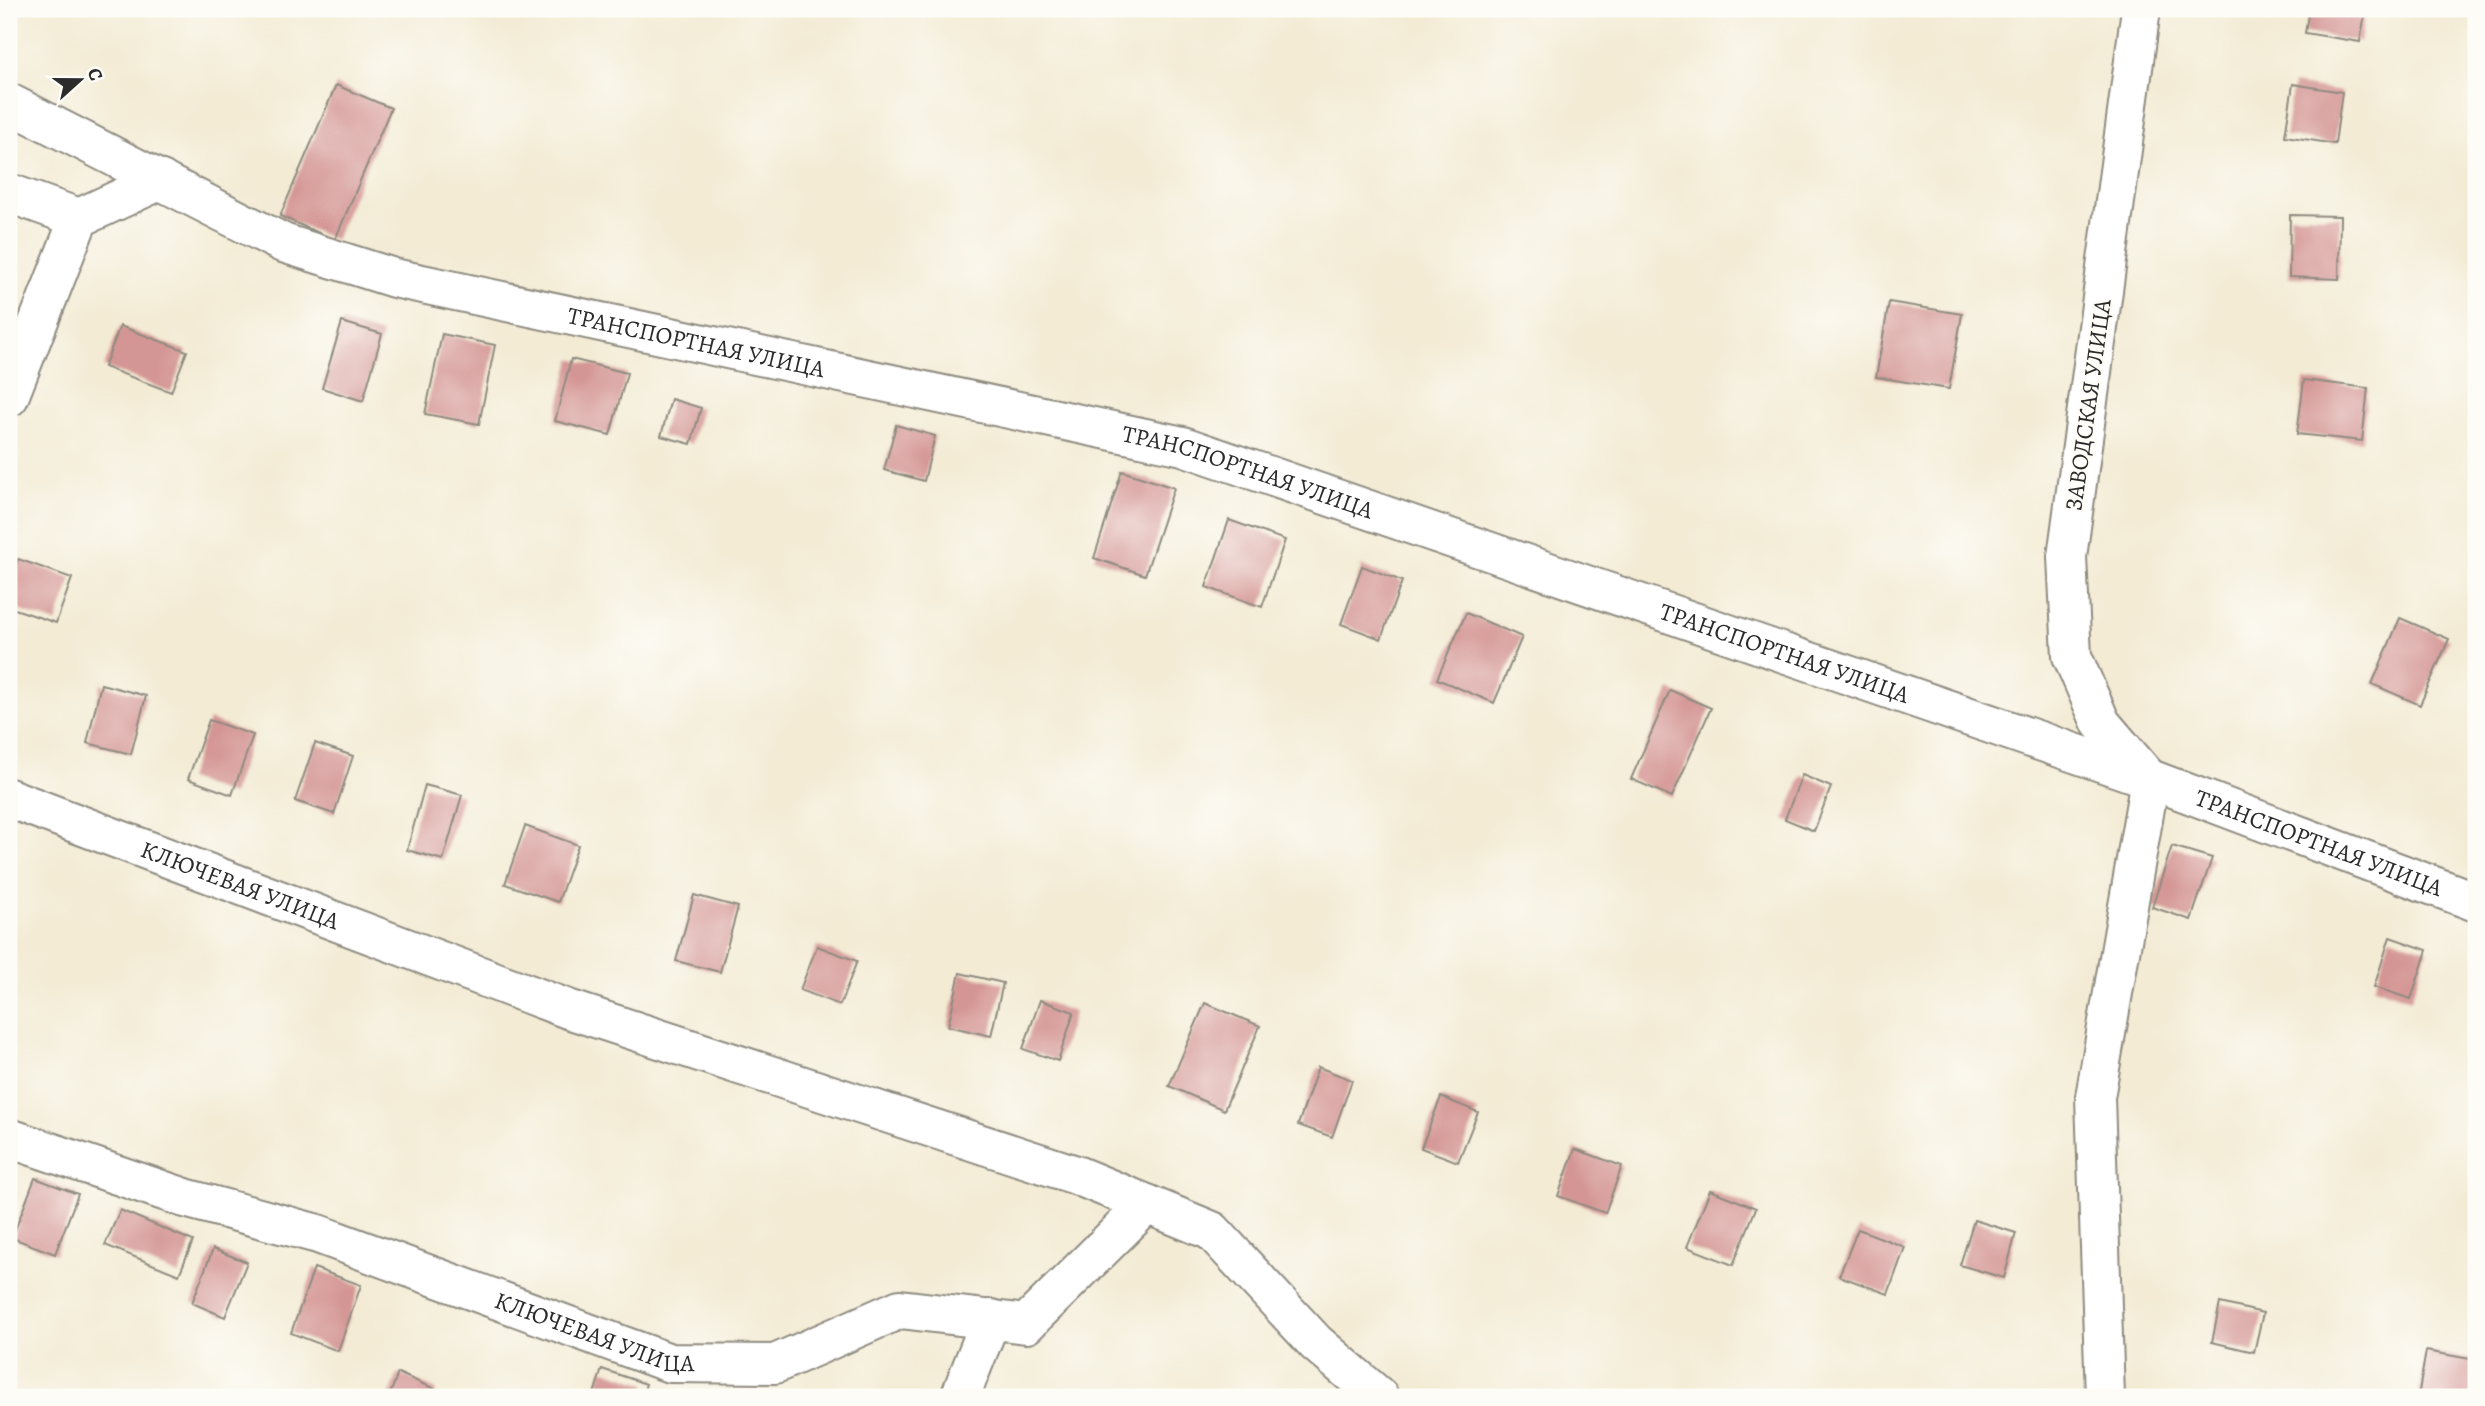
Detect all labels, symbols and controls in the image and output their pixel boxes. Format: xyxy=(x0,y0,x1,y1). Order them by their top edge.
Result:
north arrow xyxy=(46,46,116,116)
text: С xyxy=(81,64,109,84)
street label: ЗАВОДСКАЯ УЛИЦА xyxy=(2057,296,2119,513)
street label: ТРАНСПОРТНАЯ УЛИЦА xyxy=(565,299,829,385)
street label: ТРАНСПОРТНАЯ УЛИЦА xyxy=(1119,417,1378,527)
street label: ТРАНСПОРТНАЯ УЛИЦА xyxy=(1655,595,1915,711)
street label: ТРАНСПОРТНАЯ УЛИЦА xyxy=(2191,782,2448,904)
street label: КЛЮЧЕВАЯ УЛИЦА xyxy=(136,833,345,938)
street label: КЛЮЧЕВАЯ УЛИЦА xyxy=(490,1284,695,1379)

